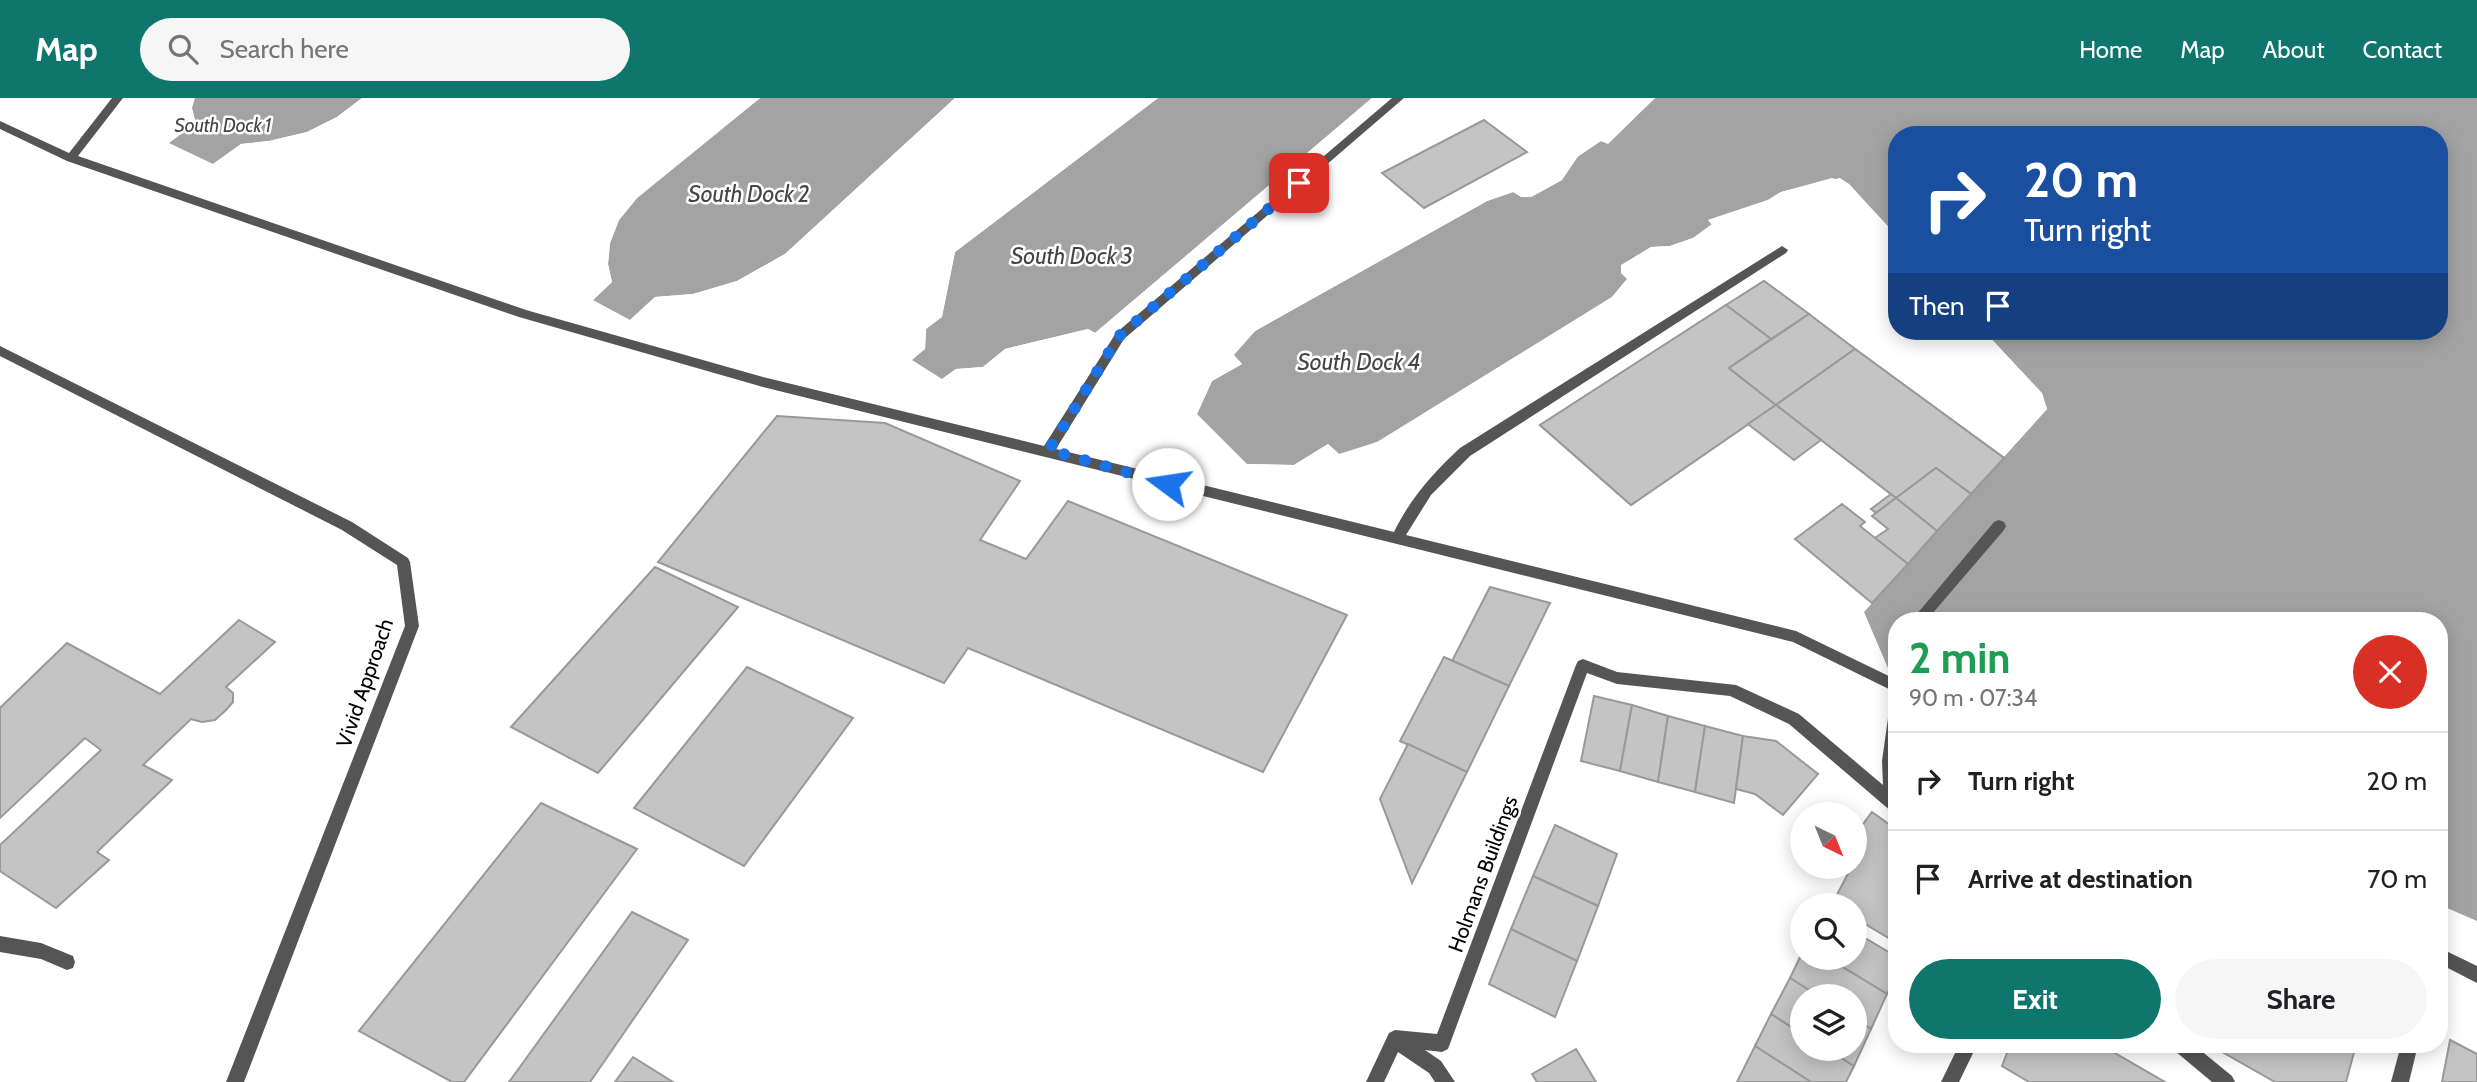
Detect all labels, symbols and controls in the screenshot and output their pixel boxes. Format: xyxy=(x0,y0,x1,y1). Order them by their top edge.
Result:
search box xyxy=(140,18,630,81)
text: Map xyxy=(35,29,98,69)
icon: search xyxy=(164,30,202,68)
text: Search here xyxy=(220,33,349,65)
text: Home xyxy=(2079,35,2142,64)
text: Map xyxy=(2180,35,2225,64)
text: About xyxy=(2263,35,2325,64)
text: Contact xyxy=(2363,35,2442,64)
water label: South Dock 1 xyxy=(174,114,272,137)
text: 20 m xyxy=(2024,150,2138,209)
pin xyxy=(1269,153,1329,213)
icon: right xyxy=(1909,154,2000,245)
icon: arrive xyxy=(1280,164,1318,202)
water label: South Dock 2 xyxy=(688,180,810,208)
text: Turn right xyxy=(2024,210,2151,249)
water label: South Dock 3 xyxy=(1011,242,1133,270)
icon: arrive xyxy=(1979,287,2017,325)
text: Then xyxy=(1909,290,1965,322)
water label: South Dock 4 xyxy=(1297,348,1421,376)
position arrow xyxy=(1131,447,1205,521)
street label: Vivid Approach xyxy=(331,615,398,751)
text: 2 min xyxy=(1909,632,2010,684)
button: close xyxy=(2353,635,2427,709)
text: 90 m · 07:34 xyxy=(1909,684,2037,712)
icon: right xyxy=(1909,762,1947,800)
text: Turn right xyxy=(1968,765,2074,797)
text: 20 m xyxy=(2367,765,2427,797)
street label: Holmans Buildings xyxy=(1443,792,1522,955)
north arrow xyxy=(1790,802,1867,878)
map controls xyxy=(1790,802,1867,1061)
icon: arrive xyxy=(1909,860,1947,898)
text: Arrive at destination xyxy=(1968,863,2193,895)
text: 70 m xyxy=(2367,863,2427,895)
button: search xyxy=(1790,893,1867,970)
button: Exit xyxy=(1909,959,2161,1039)
button: Share xyxy=(2175,959,2427,1039)
button: layers xyxy=(1790,984,1867,1061)

